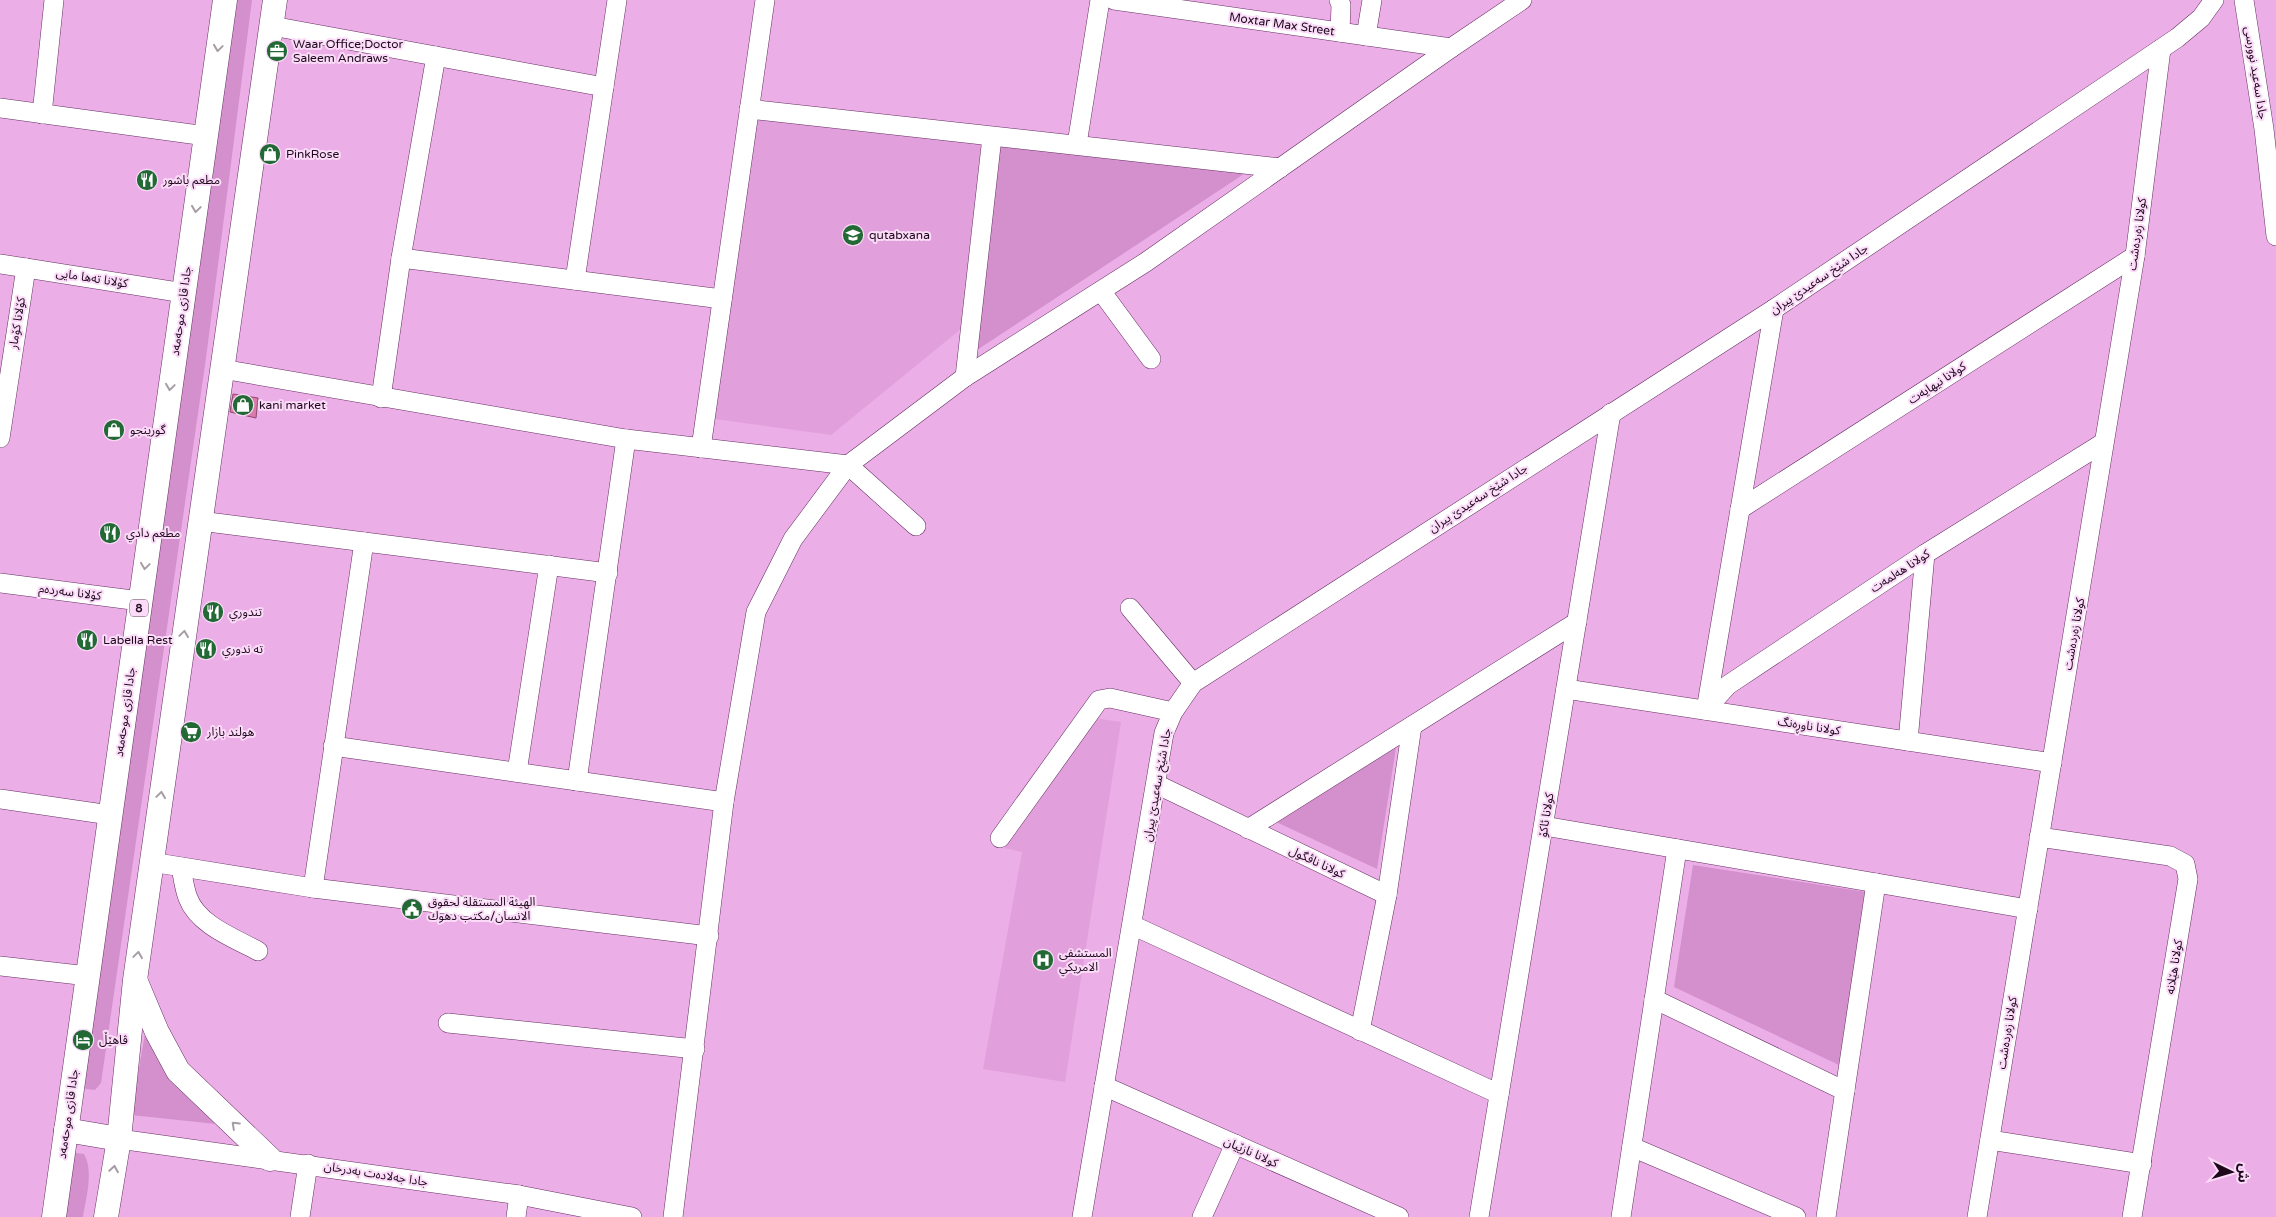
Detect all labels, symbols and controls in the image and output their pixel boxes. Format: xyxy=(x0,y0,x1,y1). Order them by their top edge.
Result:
street label: Moxtar Max Street xyxy=(1228,10,1336,38)
street label: جادا سەعید نوورسی xyxy=(2242,25,2270,121)
place label: Waar Office;Doctor Saleem Andraws xyxy=(293,37,404,65)
office icon: Waar Office;Doctor Saleem Andraws xyxy=(265,39,289,63)
one-way arrow xyxy=(213,45,224,53)
shop icon: PinkRose xyxy=(258,142,282,166)
place label: PinkRose xyxy=(286,147,339,161)
restaurant icon: مطعم باشور xyxy=(135,168,159,192)
place label: مطعم باشور xyxy=(162,173,220,189)
street label: کولانا زەردەشت xyxy=(2125,196,2149,271)
one-way arrow xyxy=(191,205,201,214)
school or university icon: qutabxana xyxy=(841,223,865,247)
place label: qutabxana xyxy=(869,228,930,242)
street label: جادا شێخ سەعیدێ پیران xyxy=(1767,241,1872,319)
street label: کۆلانا تەها مایی xyxy=(55,265,130,291)
street label: جادا قازی موحەمەد xyxy=(168,265,194,357)
street label: کۆلانا کۆمار xyxy=(6,295,28,351)
street label: کولانا نیهایەت xyxy=(1905,359,1969,407)
one-way arrow xyxy=(166,383,176,392)
shop icon: kani market xyxy=(231,393,255,417)
place label: kani market xyxy=(259,398,326,412)
shop icon: گورينجو xyxy=(102,418,126,442)
place label: گورينجو xyxy=(130,423,167,437)
street label: جادا شێخ سەعیدێ پیران xyxy=(1426,461,1531,537)
restaurant icon: مطعم دادي xyxy=(98,521,122,545)
place label: مطعم دادي xyxy=(126,526,180,543)
street label: کولانا هەلمەت xyxy=(1868,546,1933,595)
one-way arrow xyxy=(141,561,151,570)
street label: کۆلانا سەردەم xyxy=(38,581,103,605)
street label: کولانا زەردەشت xyxy=(2061,596,2087,671)
road number: 8 xyxy=(130,600,148,616)
restaurant icon: تندوري xyxy=(201,600,225,624)
place label: تندوري xyxy=(229,605,262,622)
restaurant icon: Labella Rest xyxy=(75,628,99,652)
one-way arrow xyxy=(178,629,189,637)
place label: Labella Rest xyxy=(103,633,173,647)
restaurant icon: ته ندوري xyxy=(194,637,218,661)
place label: ته ندوري xyxy=(222,642,264,659)
street label: جادا قازی موحەمەد xyxy=(112,666,138,758)
street label: کولانا ناوڕەنگ xyxy=(1776,714,1842,742)
supermarket icon: هولند بازار xyxy=(179,720,203,744)
place label: هولند بازار xyxy=(206,725,254,739)
street label: جادا شێخ سەعیدێ پیران xyxy=(1140,727,1176,843)
one-way arrow xyxy=(155,790,166,798)
street label: کولانا ئاکۆ xyxy=(1536,791,1557,838)
street label: کولانا ناڤگول xyxy=(1287,843,1348,881)
place label: الهيئة المستقلة لحقوق الانسان/مكتب دهوك xyxy=(428,895,535,923)
public building icon: الهيئة المستقلة لحقوق الانسان/مكتب دهوك xyxy=(400,897,424,921)
street label: کولانا هێلانە xyxy=(2163,938,2185,995)
place label: المستشفى الامريكي xyxy=(1059,946,1112,977)
hospital icon: المستشفى الامريكي xyxy=(1031,948,1055,972)
one-way arrow xyxy=(132,951,143,959)
street label: کولانا زەردەشت xyxy=(1994,995,2020,1070)
hotel icon: ڤاهێڵ xyxy=(71,1028,95,1052)
place label: ڤاهێڵ xyxy=(99,1031,128,1047)
street label: جادا قازی موحەمەد xyxy=(55,1068,81,1160)
one-way arrow xyxy=(231,1122,240,1131)
street label: کولانا نازێیان xyxy=(1222,1134,1281,1171)
north arrow xyxy=(2206,1147,2256,1197)
street label: جادا جەلادەت بەدرخان xyxy=(323,1159,429,1189)
text: ش xyxy=(2234,1163,2253,1183)
one-way arrow xyxy=(108,1165,118,1173)

